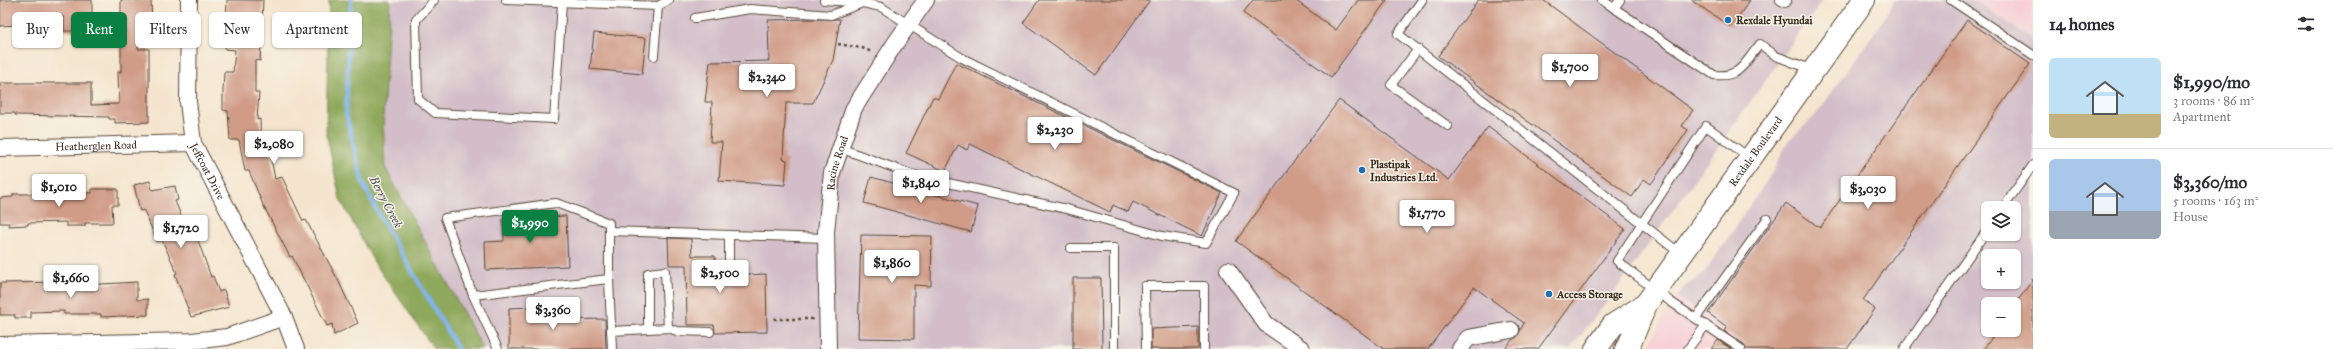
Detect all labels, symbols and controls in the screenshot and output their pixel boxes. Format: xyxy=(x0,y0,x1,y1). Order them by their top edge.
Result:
chip: Buy xyxy=(12,12,63,48)
chip: Rent xyxy=(71,12,127,48)
chip: Filters xyxy=(135,12,201,48)
chip: New xyxy=(209,12,264,48)
chip: Apartment xyxy=(272,12,362,48)
icon: filters xyxy=(2295,13,2317,35)
place label: Rexdale Hyundai xyxy=(1736,14,1813,28)
text: 14 homes xyxy=(2049,14,2114,35)
marker: Rexdale Hyundai xyxy=(1723,15,1733,25)
pin: $1,700 xyxy=(1537,54,1603,88)
text: $1,700 xyxy=(1551,59,1589,75)
pin: $2,340 xyxy=(734,64,800,98)
text: $2,340 xyxy=(748,69,786,85)
text: $1,990/mo xyxy=(2173,72,2250,93)
icon: home xyxy=(2081,74,2129,122)
text: 3 rooms · 86 m² xyxy=(2173,93,2254,109)
text: Apartment xyxy=(2173,109,2231,125)
street label: Rexdale Boulevard xyxy=(1726,114,1785,189)
pin: $2,230 xyxy=(1022,117,1088,151)
text: $2,230 xyxy=(1036,122,1074,138)
pin: $2,080 xyxy=(241,131,307,165)
street label: Racine Road xyxy=(824,134,851,191)
text: $2,080 xyxy=(254,136,294,152)
street label: Heatherglen Road xyxy=(55,138,138,153)
street label: Jeffcoat Drive xyxy=(186,140,228,202)
place label: Plastipak Industries Ltd. xyxy=(1370,158,1439,184)
marker: Plastipak Industries Ltd. xyxy=(1357,165,1367,175)
pin: $1,840 xyxy=(888,170,954,204)
text: $3,360/mo xyxy=(2173,172,2247,193)
water label: Berry Creek xyxy=(366,173,406,231)
pin: $1,010 xyxy=(26,174,92,208)
text: $1,840 xyxy=(902,175,940,191)
icon: home xyxy=(2081,175,2129,223)
pin: $3,030 xyxy=(1835,176,1901,210)
text: $1,010 xyxy=(41,179,77,195)
text: $3,030 xyxy=(1850,181,1886,197)
text: 5 rooms · 163 m² xyxy=(2173,193,2258,209)
pin: $1,770 xyxy=(1394,200,1460,234)
map controls xyxy=(1981,201,2021,337)
button: layers xyxy=(1981,201,2021,241)
text: $1,770 xyxy=(1409,205,1446,221)
text: House xyxy=(2173,209,2208,225)
pin: $1,990 xyxy=(497,210,563,244)
pin: $1,720 xyxy=(148,215,214,249)
text: $1,990 xyxy=(511,215,549,231)
text: $1,720 xyxy=(163,220,199,236)
button: + xyxy=(1981,249,2021,289)
pin: $1,860 xyxy=(859,250,925,284)
text: $1,860 xyxy=(873,255,911,271)
pin: $2,500 xyxy=(687,260,753,294)
pin: $1,660 xyxy=(38,265,104,299)
text: $2,500 xyxy=(701,265,739,281)
text: $1,660 xyxy=(52,270,90,286)
place label: Access Storage xyxy=(1556,288,1623,301)
marker: Access Storage xyxy=(1544,289,1554,299)
pin: $3,360 xyxy=(520,297,586,331)
button: − xyxy=(1981,297,2021,337)
text: $3,360 xyxy=(535,302,571,318)

